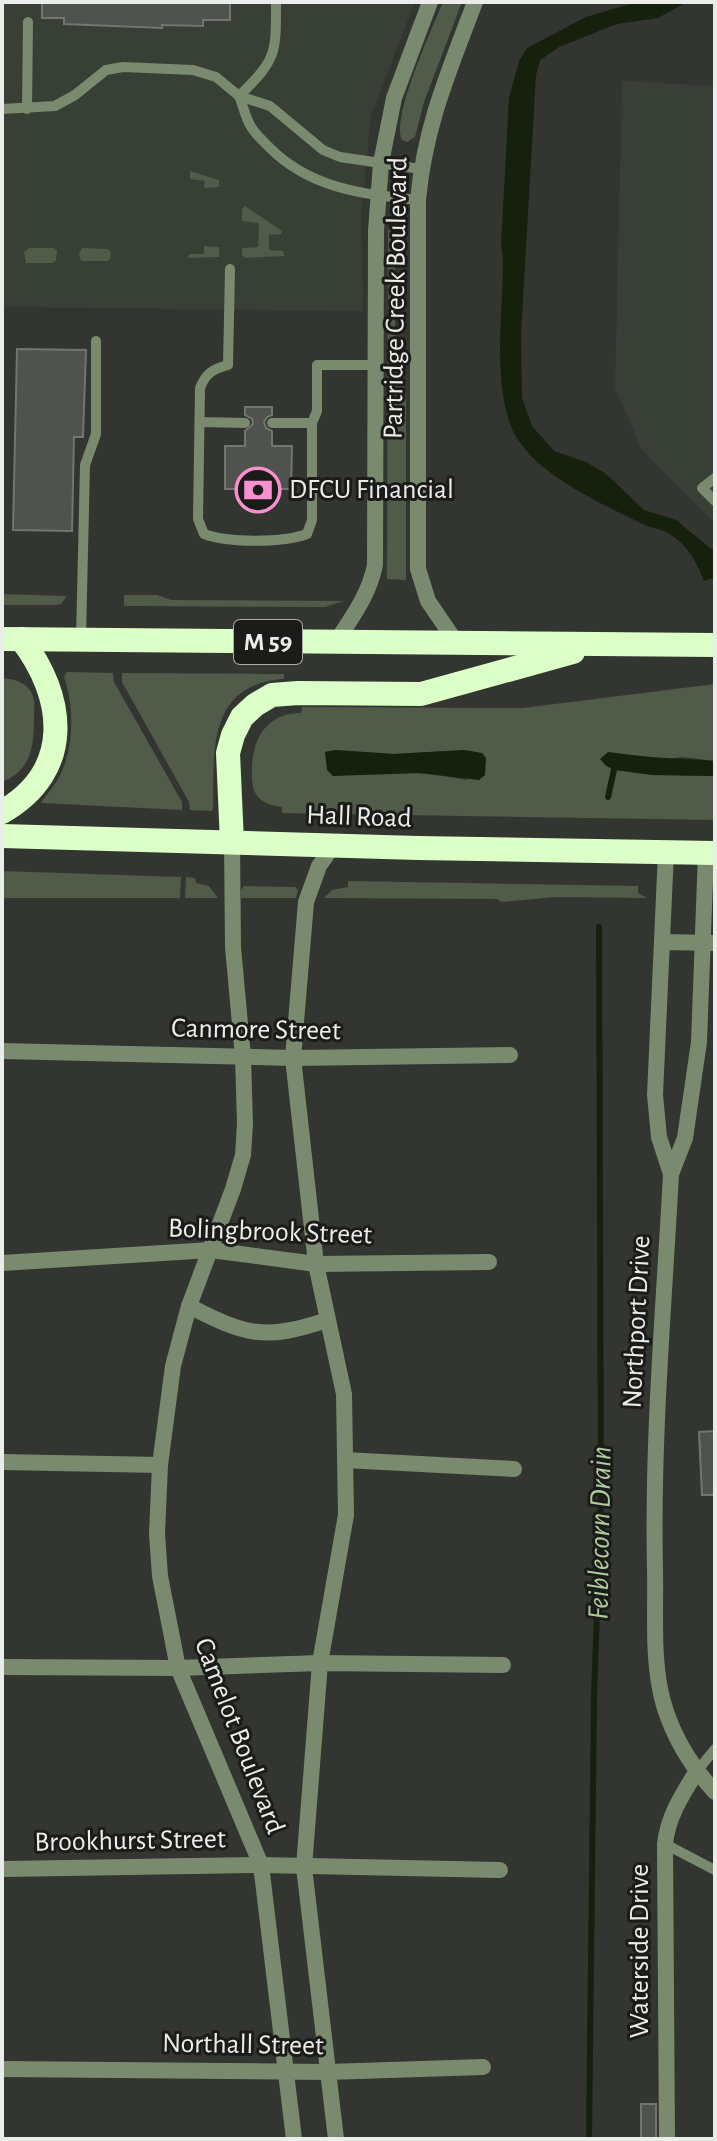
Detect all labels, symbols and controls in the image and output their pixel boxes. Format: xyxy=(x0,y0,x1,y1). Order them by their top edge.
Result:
street label: Partridge Creek Boulevard xyxy=(380,157,412,439)
bank icon: DFCU Financial xyxy=(234,466,282,514)
place label: DFCU Financial xyxy=(289,476,454,504)
road number: M 59 xyxy=(234,620,302,664)
street label: Hall Road xyxy=(306,801,412,833)
street label: Canmore Street xyxy=(171,1015,341,1045)
street label: Bolingbrook Street xyxy=(167,1214,373,1250)
street label: Northport Drive xyxy=(618,1235,656,1409)
water label: Feiblecorn Drain xyxy=(583,1446,617,1620)
street label: Camelot Boulevard xyxy=(189,1634,289,1838)
street label: Brookhurst Street xyxy=(34,1825,226,1857)
street label: Waterside Drive xyxy=(626,1864,654,2038)
street label: Northall Street xyxy=(162,2030,324,2060)

